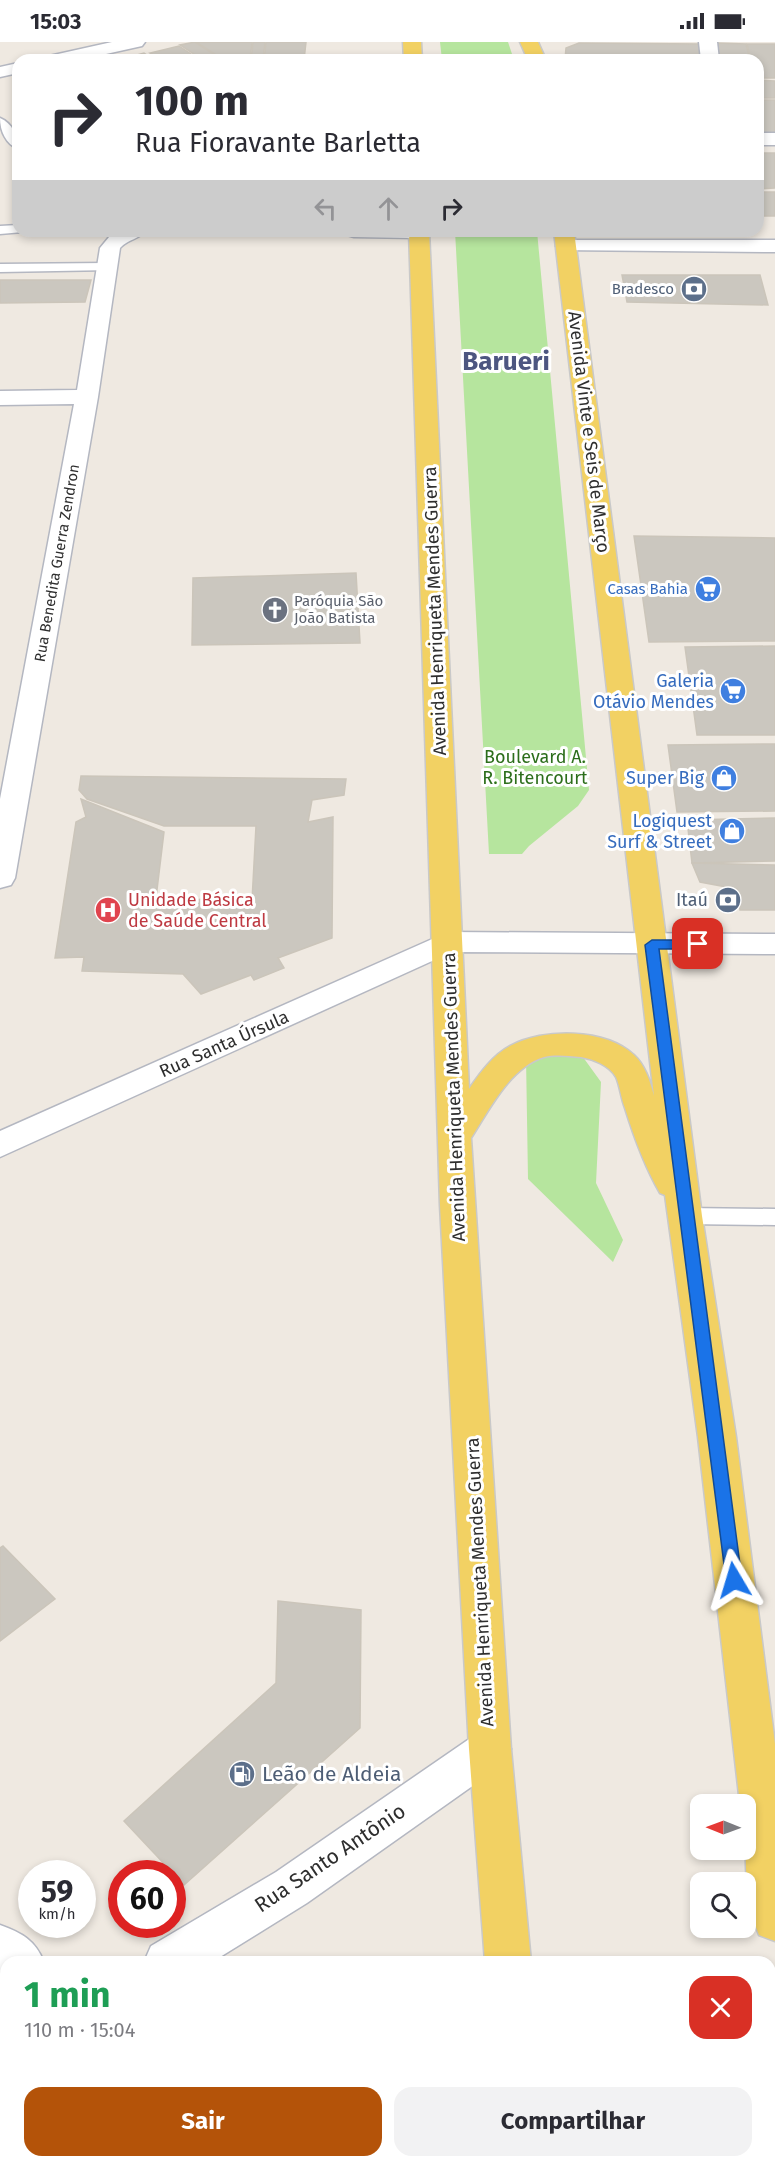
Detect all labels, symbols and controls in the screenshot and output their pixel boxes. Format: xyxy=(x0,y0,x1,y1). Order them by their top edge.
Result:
text: 15:03 xyxy=(30,8,81,35)
text: 100 m xyxy=(135,76,249,126)
icon: right xyxy=(36,78,114,156)
text: Rua Fioravante Barletta xyxy=(135,127,421,159)
icon: left xyxy=(309,192,342,225)
icon: ahead xyxy=(372,192,405,225)
icon: right xyxy=(435,192,468,225)
bank icon: Bradesco xyxy=(679,274,709,304)
place label: Bradesco xyxy=(612,280,674,298)
street label: Avenida Vinte e Seis de Março xyxy=(563,310,615,554)
district label: Barueri xyxy=(462,346,550,377)
street label: Rua Benedita Guerra Zendron xyxy=(31,463,83,663)
street label: Avenida Henriqueta Mendes Guerra xyxy=(419,466,451,756)
supermarket icon: Casas Bahia xyxy=(693,574,723,604)
place label: Casas Bahia xyxy=(607,580,688,598)
place label: Paróquia São João Batista xyxy=(294,592,383,627)
church icon: Paróquia São João Batista xyxy=(260,595,290,625)
place label: Galeria Otávio Mendes xyxy=(593,670,714,713)
supermarket icon: Galeria Otávio Mendes xyxy=(718,676,748,706)
park label: Boulevard A. R. Bitencourt xyxy=(482,746,588,789)
shop icon: Super Big xyxy=(709,763,739,793)
place label: Super Big xyxy=(626,767,705,789)
place label: Logiquest Surf & Street xyxy=(607,810,712,853)
shop icon: Logiquest Surf & Street xyxy=(717,816,747,846)
bank icon: Itaú xyxy=(713,885,743,915)
place label: Unidade Básica de Saúde Central xyxy=(128,889,267,932)
place label: Itaú xyxy=(676,889,708,911)
hospital icon: Unidade Básica de Saúde Central xyxy=(93,895,123,925)
pin xyxy=(672,918,723,969)
icon: arrive xyxy=(681,927,714,960)
street label: Avenida Henriqueta Mendes Guerra xyxy=(438,952,470,1242)
street label: Rua Santa Úrsula xyxy=(155,1005,292,1082)
street label: Avenida Henriqueta Mendes Guerra xyxy=(461,1437,499,1727)
position arrow xyxy=(702,1548,766,1612)
fuel station icon: Leão de Aldeia xyxy=(227,1759,257,1789)
place label: Leão de Aldeia xyxy=(262,1761,401,1787)
north arrow xyxy=(690,1794,756,1860)
map controls xyxy=(690,1794,756,1938)
street label: Rua Santo Antônio xyxy=(250,1798,410,1918)
speed limit sign: 60 xyxy=(108,1860,186,1938)
button: search xyxy=(690,1872,756,1938)
text: 59 xyxy=(41,1874,73,1910)
text: km/h xyxy=(38,1905,76,1923)
text: 1 min xyxy=(24,1973,111,2017)
button: close xyxy=(689,1976,752,2039)
text: 110 m · 15:04 xyxy=(24,2018,135,2042)
button: Sair xyxy=(24,2087,382,2156)
button: Compartilhar xyxy=(394,2087,752,2156)

